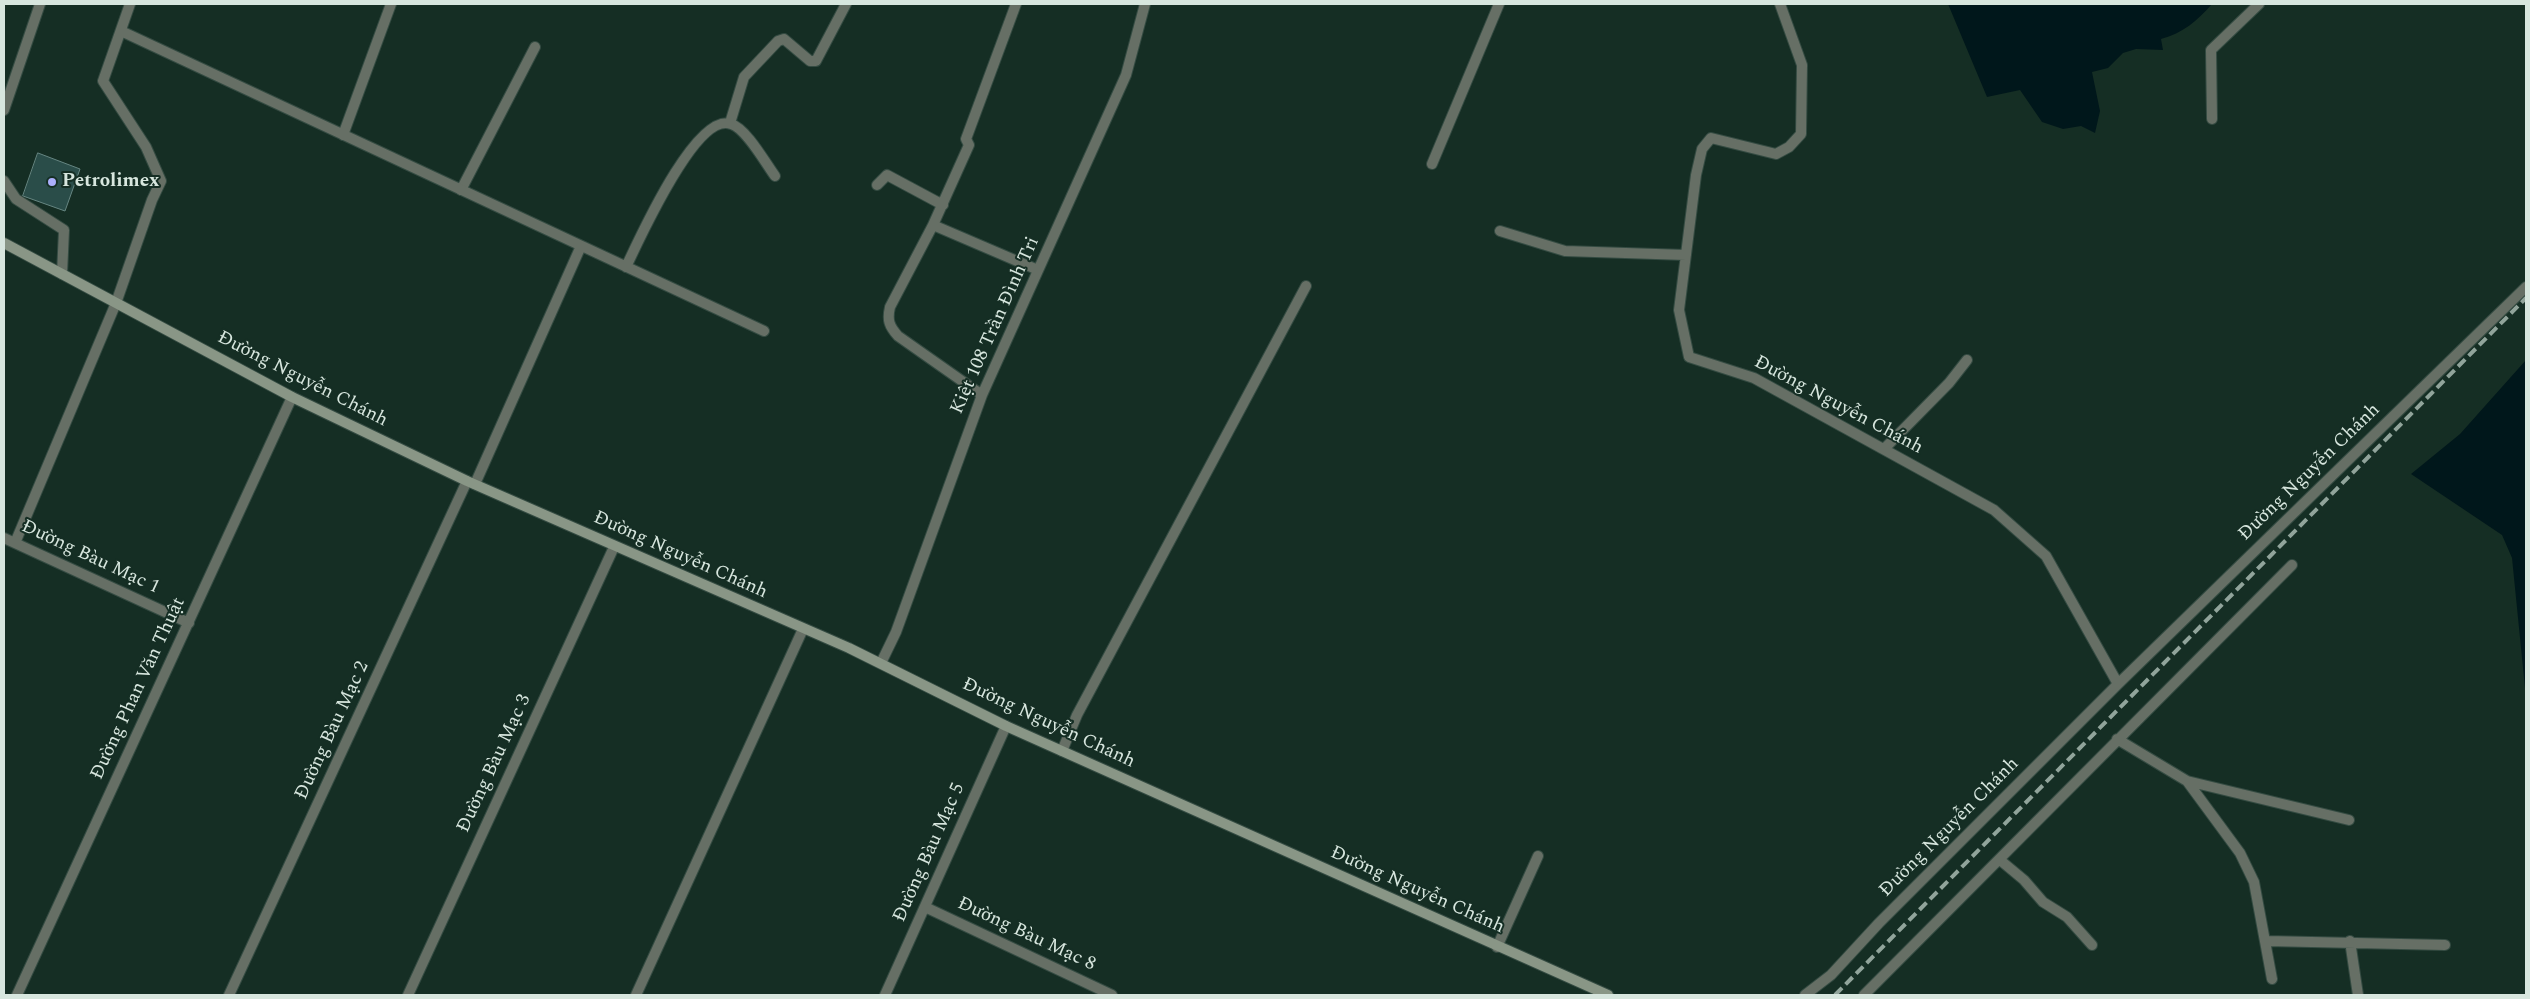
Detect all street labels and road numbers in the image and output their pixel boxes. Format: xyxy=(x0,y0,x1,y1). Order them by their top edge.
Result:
street label: Kiệt 108 Trần Đình Tri xyxy=(947,234,1045,418)
street label: Đường Nguyễn Chánh xyxy=(213,327,391,433)
street label: Đường Nguyễn Chánh xyxy=(1750,352,1926,460)
street label: Đường Nguyễn Chánh xyxy=(2234,399,2386,547)
street label: Đường Nguyễn Chánh xyxy=(589,507,771,605)
street label: Đường Bàu Mạc 1 xyxy=(17,516,163,600)
street label: Đường Phan Văn Thuật xyxy=(87,594,191,784)
street label: Đường Bàu Mạc 2 xyxy=(291,658,375,804)
street label: Đường Nguyễn Chánh xyxy=(958,674,1138,774)
street label: Đường Bàu Mạc 3 xyxy=(453,691,537,837)
street label: Đường Nguyễn Chánh xyxy=(1875,753,2025,903)
street label: Đường Bàu Mạc 5 xyxy=(889,780,971,926)
street label: Đường Nguyễn Chánh xyxy=(1326,842,1508,940)
street label: Đường Bàu Mạc 8 xyxy=(953,893,1099,977)

